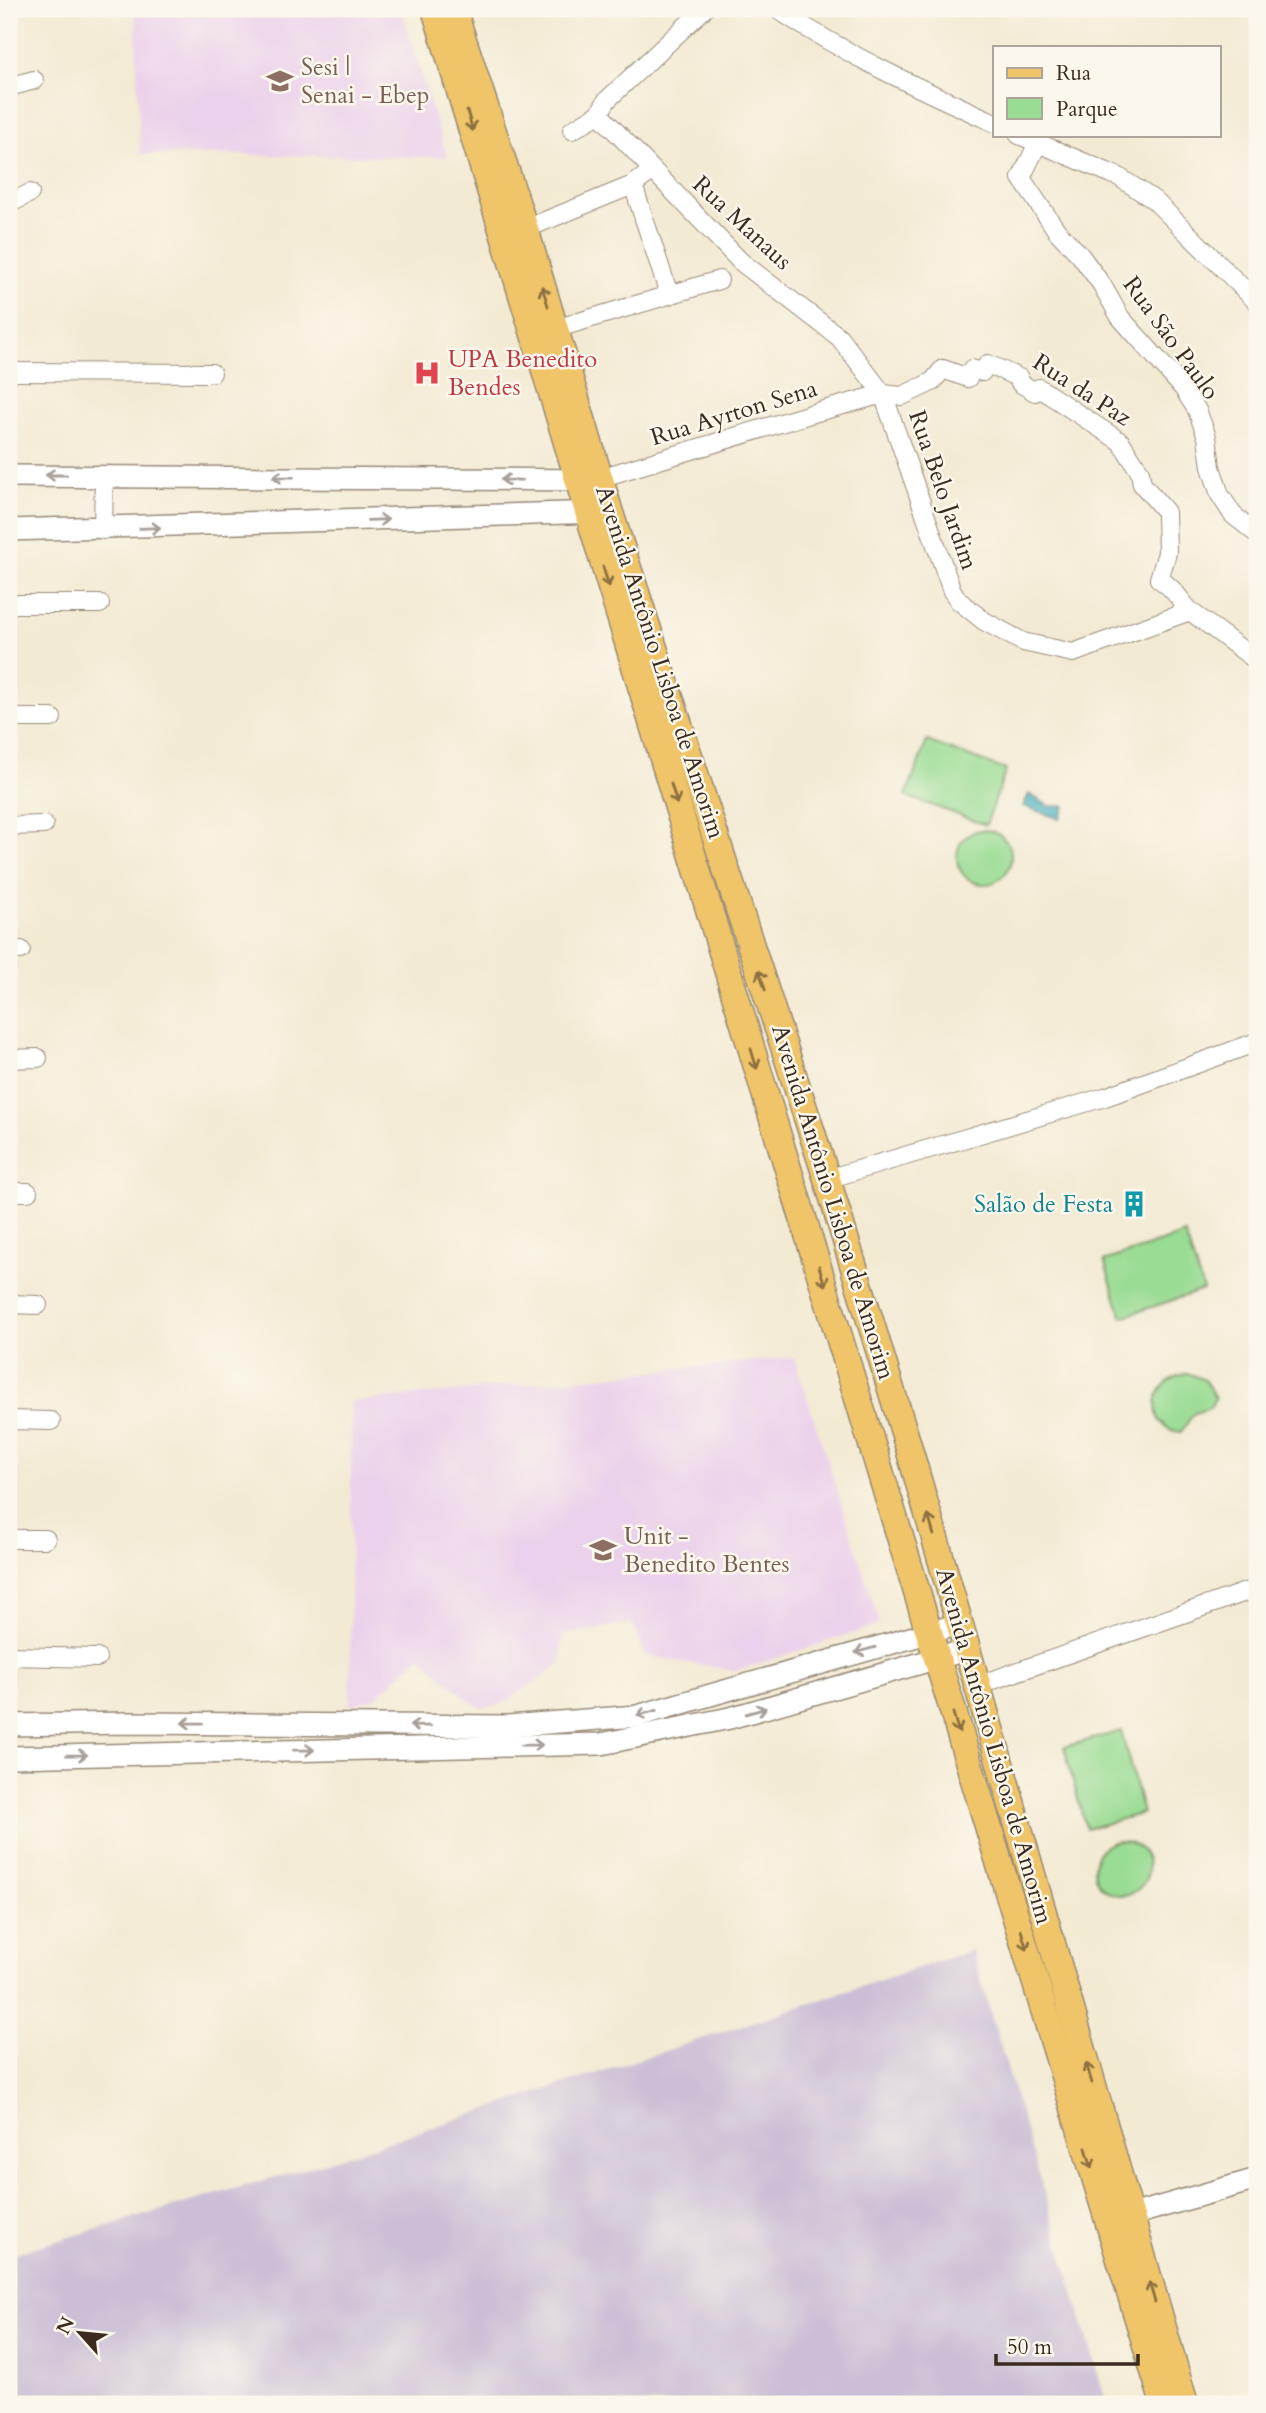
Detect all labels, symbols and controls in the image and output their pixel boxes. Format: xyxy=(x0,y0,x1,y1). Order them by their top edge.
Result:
legend xyxy=(993,46,1220,136)
place label: Sesi | Senai - Ebep xyxy=(301,51,430,112)
text: Rua xyxy=(1056,59,1091,88)
school or university icon: Sesi | Senai - Ebep xyxy=(265,66,295,96)
text: Parque xyxy=(1056,95,1117,124)
one-way arrow xyxy=(464,109,477,131)
street label: Rua Manaus xyxy=(685,168,799,278)
street label: Rua São Paulo xyxy=(1115,270,1227,407)
one-way arrow xyxy=(538,285,551,307)
place label: UPA Benedito Bendes xyxy=(448,343,597,404)
street label: Rua da Paz xyxy=(1026,346,1138,434)
hospital icon: UPA Benedito Bendes xyxy=(412,358,442,388)
street label: Rua Ayrton Sena xyxy=(647,372,822,454)
street label: Rua Belo Jardim xyxy=(900,406,986,575)
one-way arrow xyxy=(44,468,67,482)
one-way arrow xyxy=(272,470,295,484)
one-way arrow xyxy=(499,473,522,487)
street label: Avenida Antônio Lisboa de Amorim xyxy=(587,481,733,843)
one-way arrow xyxy=(366,513,389,526)
one-way arrow xyxy=(139,521,162,535)
one-way arrow xyxy=(601,566,614,588)
one-way arrow xyxy=(669,783,682,805)
one-way arrow xyxy=(755,969,768,991)
street label: Avenida Antônio Lisboa de Amorim xyxy=(763,1021,903,1384)
one-way arrow xyxy=(749,1047,762,1069)
place label: Salão de Festa xyxy=(974,1188,1114,1221)
building icon: Salão de Festa xyxy=(1119,1189,1149,1219)
one-way arrow xyxy=(816,1265,829,1287)
one-way arrow xyxy=(923,1514,936,1536)
place label: Unit - Benedito Bentes xyxy=(624,1520,790,1581)
school or university icon: Unit - Benedito Bentes xyxy=(588,1535,618,1565)
street label: Avenida Antônio Lisboa de Amorim xyxy=(927,1564,1061,1929)
one-way arrow xyxy=(854,1645,876,1658)
one-way arrow xyxy=(744,1703,766,1716)
one-way arrow xyxy=(636,1707,659,1720)
one-way arrow xyxy=(951,1711,964,1733)
one-way arrow xyxy=(181,1717,204,1730)
one-way arrow xyxy=(409,1719,432,1733)
one-way arrow xyxy=(520,1738,543,1752)
one-way arrow xyxy=(293,1743,316,1756)
one-way arrow xyxy=(65,1748,88,1762)
one-way arrow xyxy=(1018,1929,1031,1951)
one-way arrow xyxy=(1082,2062,1095,2085)
one-way arrow xyxy=(1083,2147,1096,2169)
one-way arrow xyxy=(1145,2281,1158,2303)
north arrow xyxy=(46,2298,116,2368)
text: N xyxy=(50,2312,81,2339)
scale bar xyxy=(996,2322,1138,2366)
text: 50 m xyxy=(1007,2333,1052,2362)

